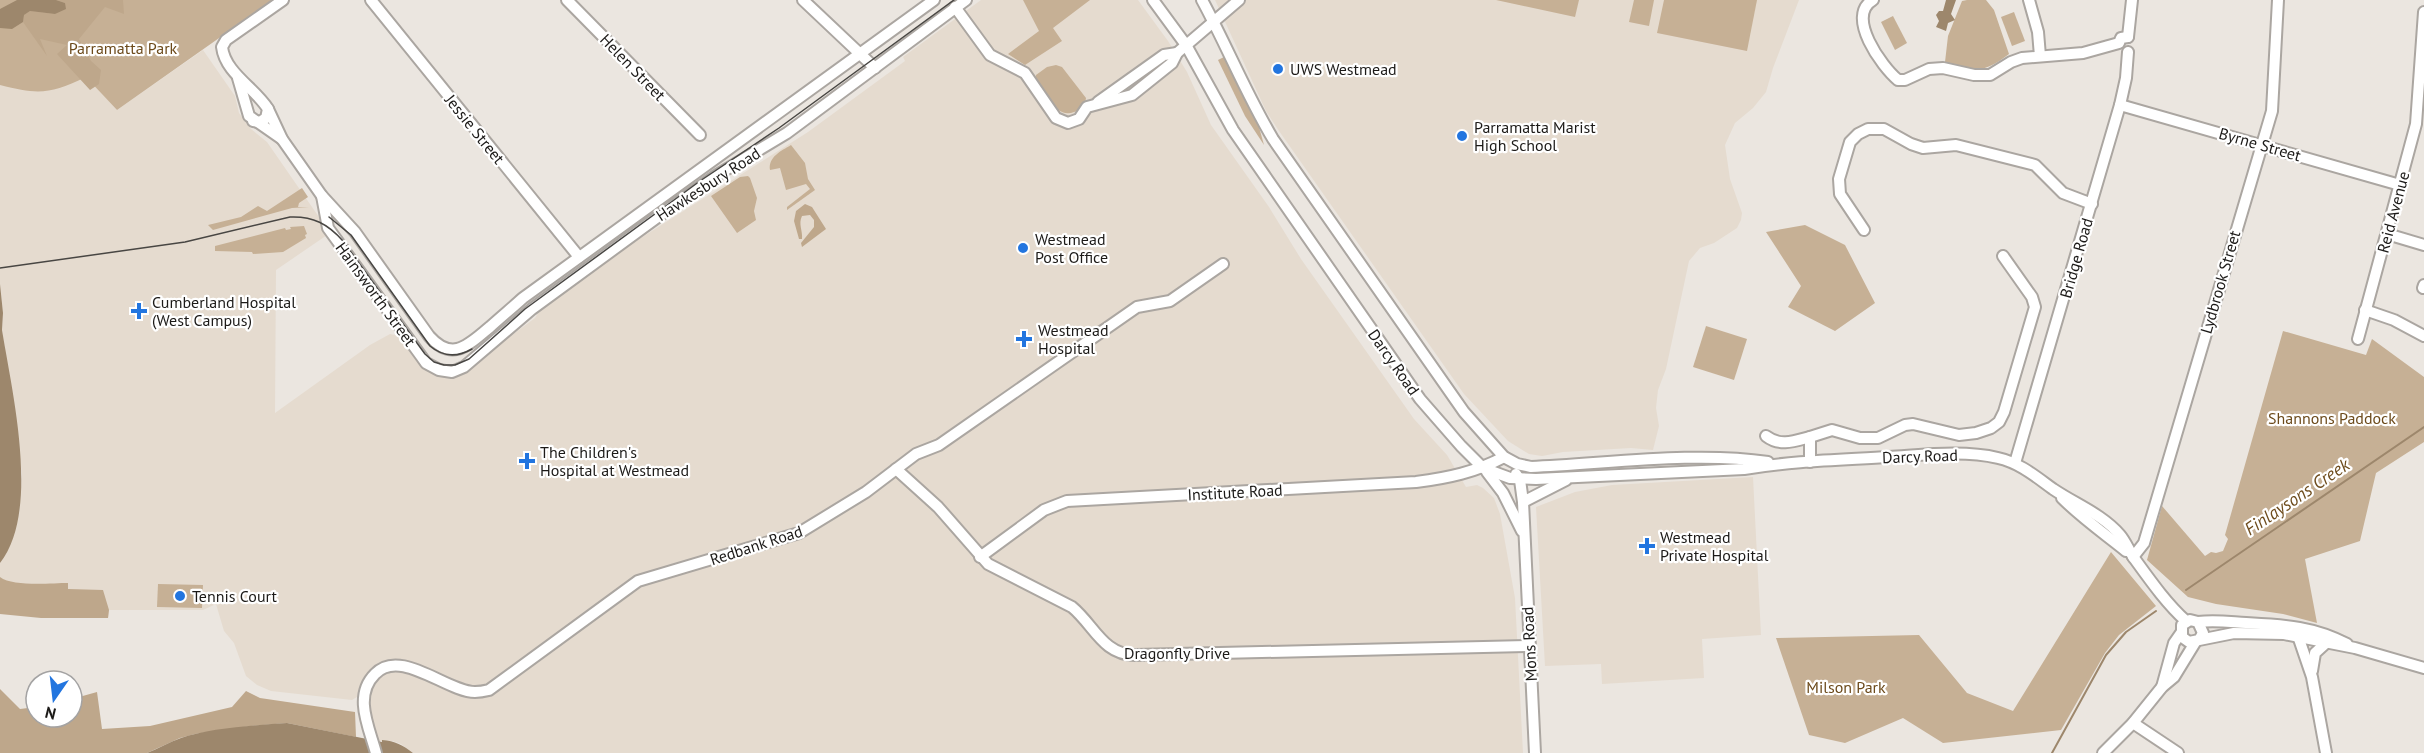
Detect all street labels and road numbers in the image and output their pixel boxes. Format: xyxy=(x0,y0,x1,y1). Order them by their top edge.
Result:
street label: Helen Street xyxy=(596,29,670,105)
street label: Jessie Street xyxy=(440,89,510,168)
street label: Byrne Street xyxy=(2217,123,2304,165)
street label: Hawkesbury Road xyxy=(652,143,764,225)
street label: Reid Avenue xyxy=(2373,169,2413,255)
street label: Bridge Road xyxy=(2055,216,2097,300)
street label: Lydbrook Street xyxy=(2196,228,2244,336)
street label: Hainsworth Street xyxy=(332,238,421,350)
street label: Darcy Road xyxy=(1364,325,1424,399)
street label: Darcy Road xyxy=(1882,445,1958,467)
street label: Institute Road xyxy=(1187,480,1283,504)
street label: Redbank Road xyxy=(707,521,805,569)
street label: Mons Road xyxy=(1517,606,1541,682)
street label: Dragonfly Drive xyxy=(1124,643,1230,663)

